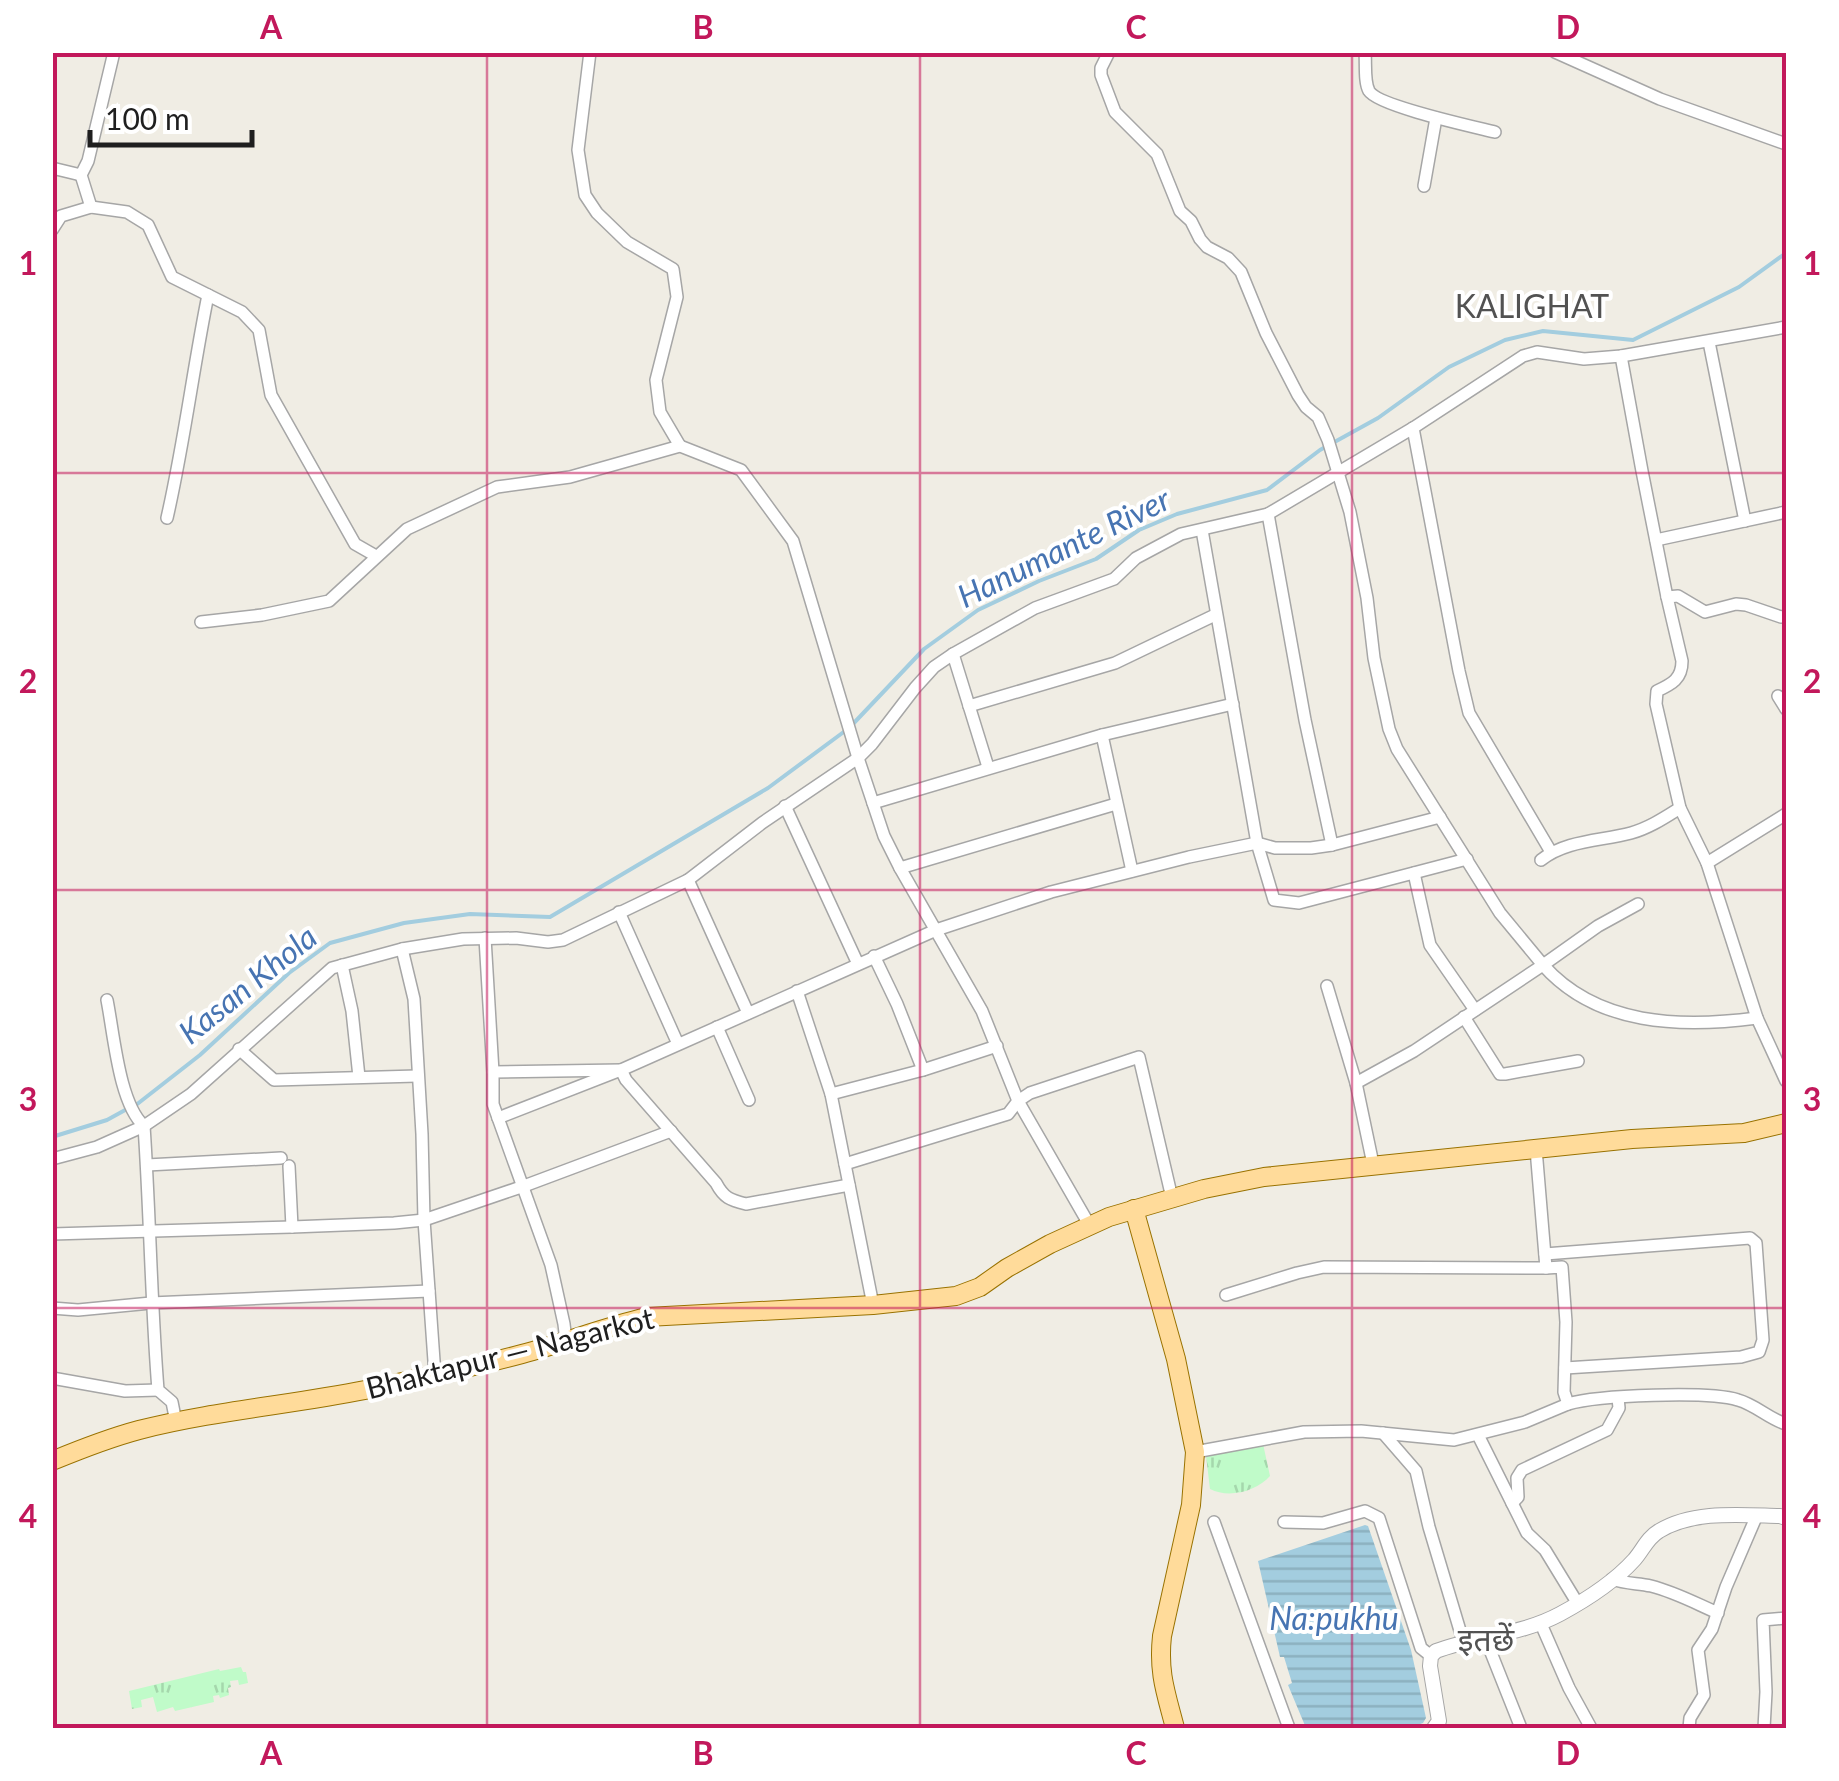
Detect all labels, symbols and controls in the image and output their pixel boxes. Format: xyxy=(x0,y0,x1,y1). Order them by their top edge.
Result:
text: A xyxy=(259,7,283,46)
text: B xyxy=(692,7,714,46)
text: C xyxy=(1125,7,1147,46)
text: D xyxy=(1556,7,1580,46)
scale bar xyxy=(90,85,252,147)
text: 100 m xyxy=(105,100,190,136)
text: 1 xyxy=(19,243,37,282)
text: 1 xyxy=(1803,243,1821,282)
district label: KALIGHAT xyxy=(1455,286,1609,325)
water label: Hanumante River xyxy=(951,478,1177,615)
text: 2 xyxy=(19,661,37,700)
text: 2 xyxy=(1803,661,1821,700)
water label: Kasan Khola xyxy=(170,917,324,1051)
text: 3 xyxy=(19,1079,37,1118)
text: 3 xyxy=(1803,1079,1821,1118)
street label: Bhaktapur — Nagarkot xyxy=(362,1299,657,1405)
text: 4 xyxy=(19,1496,37,1535)
text: 4 xyxy=(1803,1496,1821,1535)
water label: Na:pukhu xyxy=(1269,1598,1399,1637)
district label: इतछें xyxy=(1458,1619,1515,1658)
text: A xyxy=(259,1733,283,1772)
text: B xyxy=(692,1733,714,1772)
text: C xyxy=(1125,1733,1147,1772)
text: D xyxy=(1556,1733,1580,1772)

